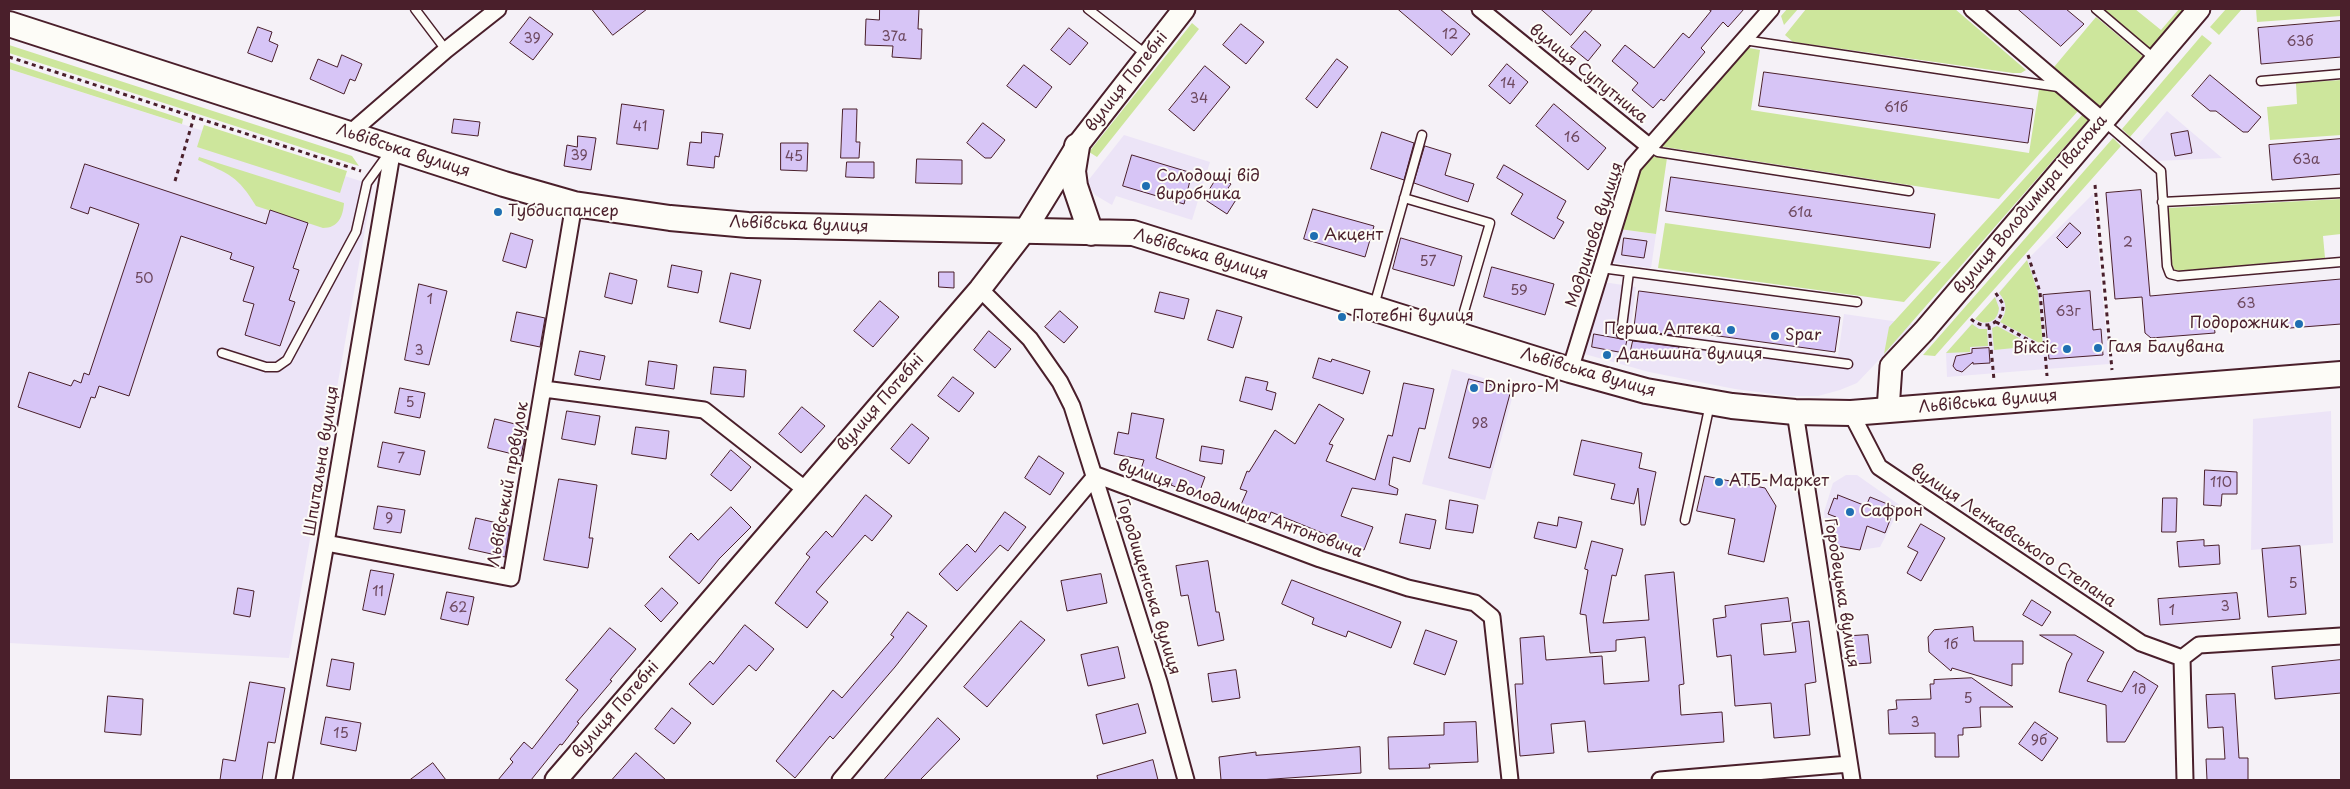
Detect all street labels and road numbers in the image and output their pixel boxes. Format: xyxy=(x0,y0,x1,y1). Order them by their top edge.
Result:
street label: вулиця Супутника xyxy=(1525,20,1651,128)
street label: вулиця Потебні xyxy=(1082,28,1172,136)
street label: вулиця Володимира Івасюка xyxy=(1950,112,2112,298)
street label: Львівська вулиця xyxy=(334,120,472,182)
street label: Модринова вулиця xyxy=(1562,160,1628,310)
street label: Львівська вулиця xyxy=(729,213,869,237)
street label: Львівська вулиця xyxy=(1132,225,1270,285)
street label: Львівська вулиця xyxy=(1518,345,1658,401)
street label: вулиця Потебні xyxy=(834,351,928,455)
street label: Шпитальна вулиця xyxy=(301,384,343,538)
street label: Львівська вулиця xyxy=(1918,386,2058,418)
street label: Львівський провулок xyxy=(485,400,533,568)
street label: вулиця Володимира Антоновича xyxy=(1115,456,1365,562)
street label: вулиця Ленкавського Степана xyxy=(1907,460,2119,612)
street label: Городищенська вулиця xyxy=(1112,497,1184,677)
street label: Городецька вулиця xyxy=(1820,517,1862,669)
street label: вулиця Потебні xyxy=(569,658,663,762)

